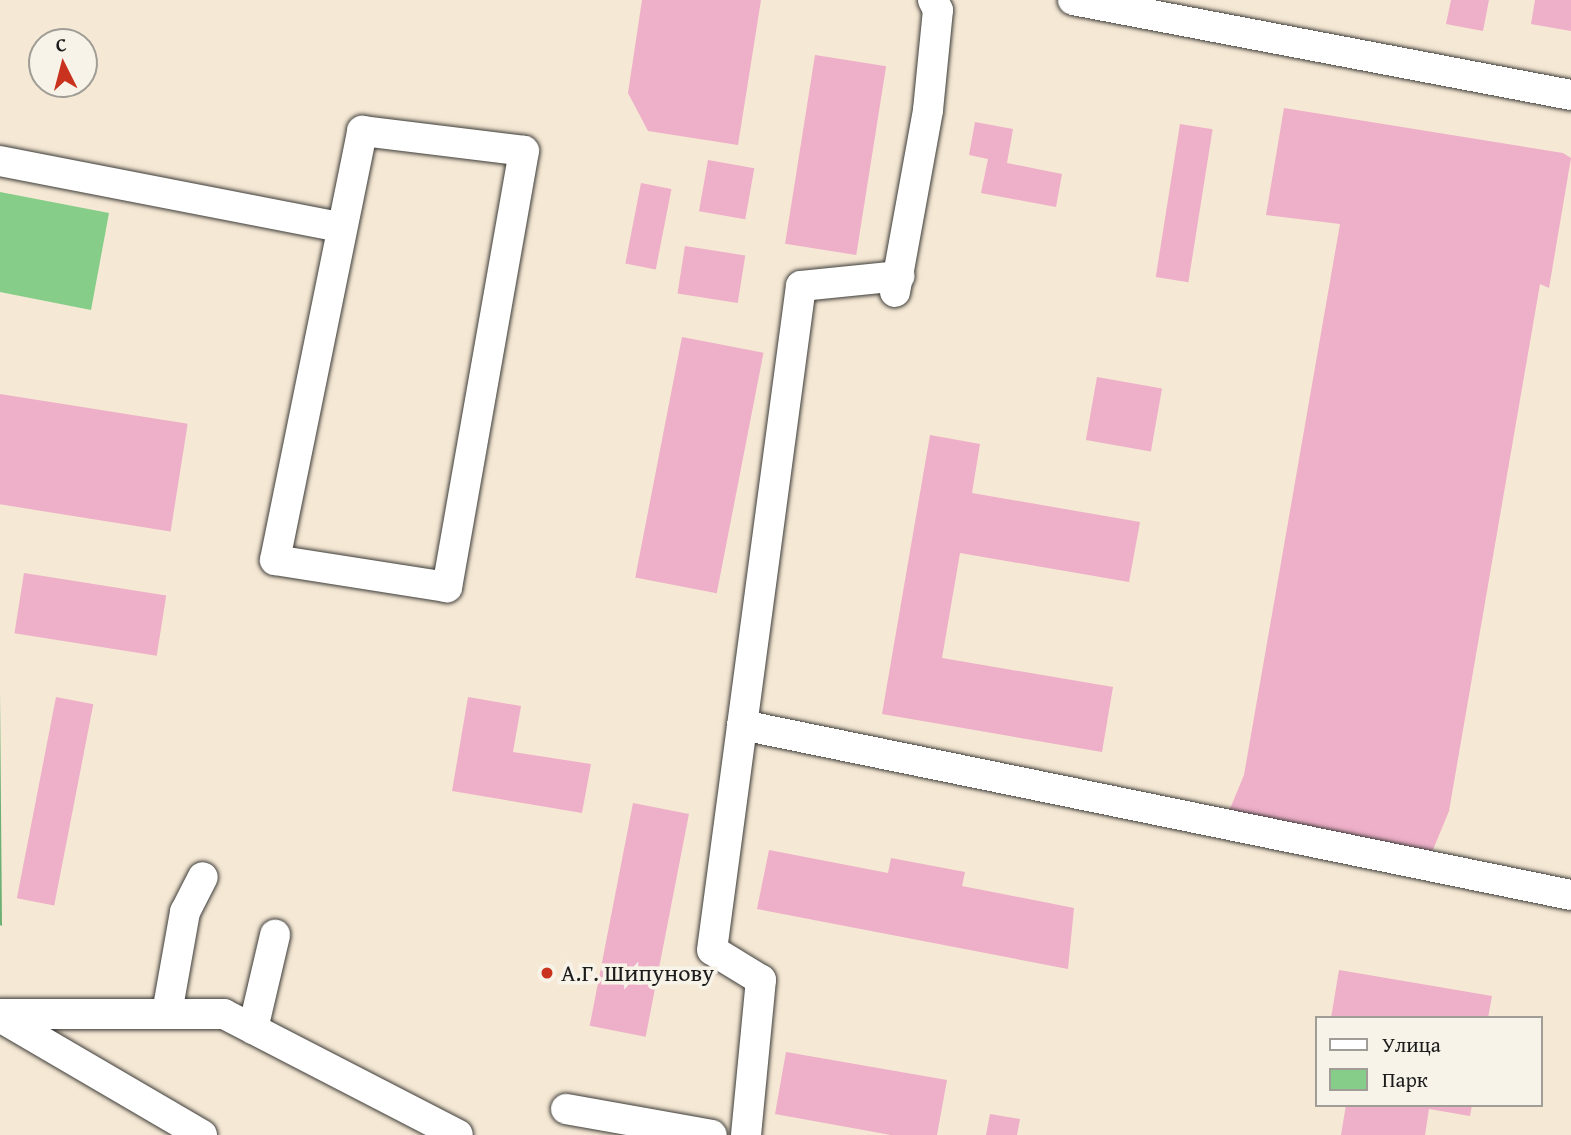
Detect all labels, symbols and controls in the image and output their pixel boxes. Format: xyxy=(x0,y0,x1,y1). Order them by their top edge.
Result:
north arrow xyxy=(28,28,98,98)
text: С xyxy=(54,30,68,59)
place label: А.Г. Шипунову xyxy=(561,959,714,987)
marker: А.Г. Шипунову xyxy=(539,965,555,981)
legend xyxy=(1316,1016,1543,1107)
text: Улица xyxy=(1382,1029,1441,1060)
text: Парк xyxy=(1382,1064,1428,1095)

